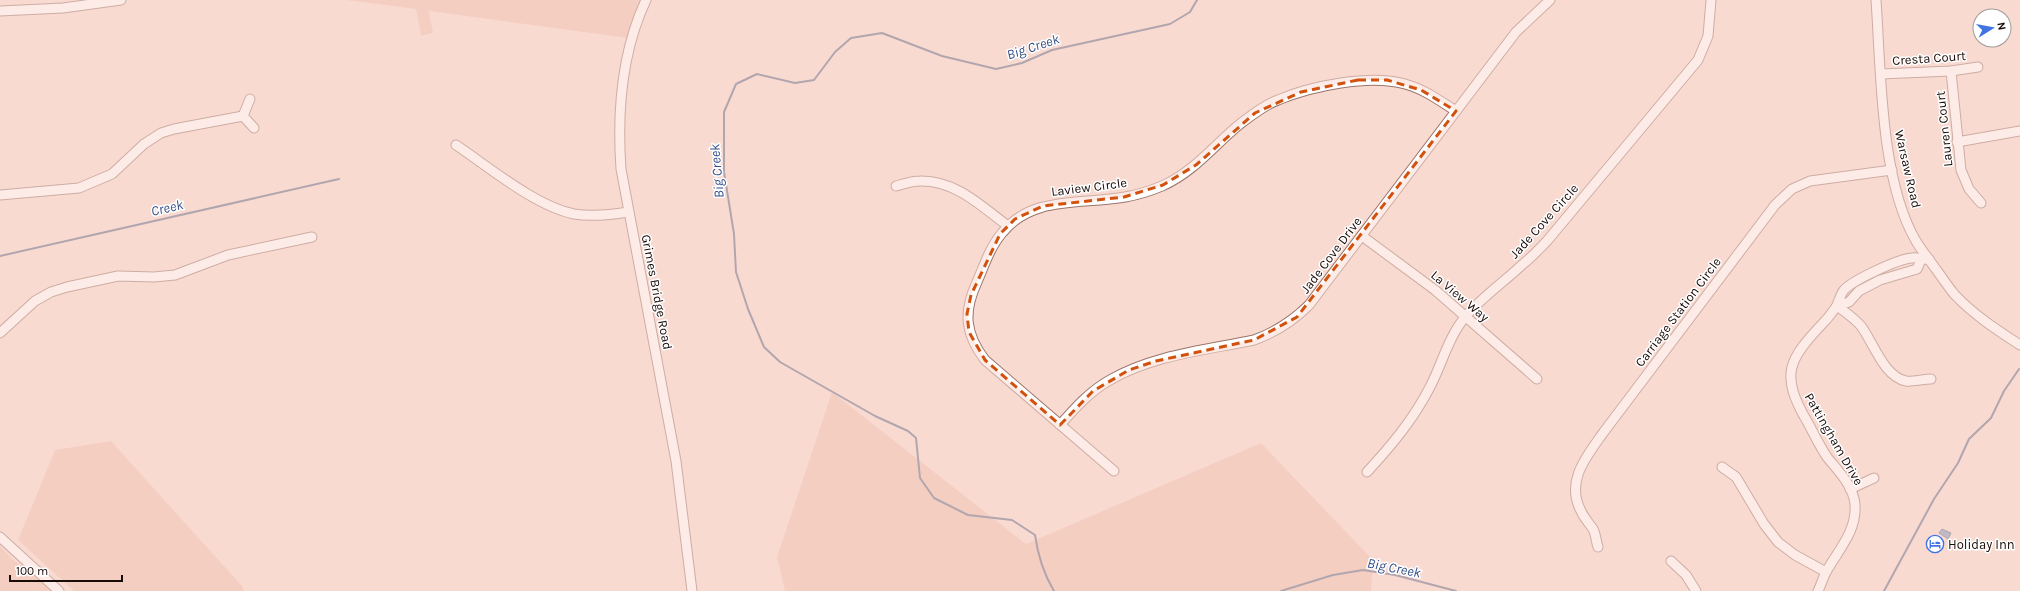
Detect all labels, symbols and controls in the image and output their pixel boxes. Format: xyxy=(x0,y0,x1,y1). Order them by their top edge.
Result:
north arrow xyxy=(1972,8,2012,48)
text: N xyxy=(1994,21,2008,31)
water label: Big Creek xyxy=(1005,30,1062,63)
street label: Cresta Court xyxy=(1892,48,1966,68)
street label: Lauren Court xyxy=(1933,90,1955,168)
street label: Warsaw Road xyxy=(1892,129,1924,209)
water label: Big Creek xyxy=(706,142,728,199)
street label: Laview Circle xyxy=(1050,175,1128,199)
street label: Jade Cove Circle xyxy=(1507,181,1582,261)
water label: Creek xyxy=(149,196,186,220)
street label: Jade Cove Drive xyxy=(1297,214,1365,296)
street label: Grimes Bridge Road xyxy=(638,233,676,351)
street label: Carriage Station Circle xyxy=(1632,254,1724,370)
street label: La View Way xyxy=(1428,267,1492,325)
street label: Pattingham Drive xyxy=(1802,390,1867,488)
hotel icon: Holiday Inn xyxy=(1925,534,1945,554)
place label: Holiday Inn xyxy=(1948,537,2015,552)
water label: Big Creek xyxy=(1366,554,1423,582)
scale bar xyxy=(10,557,122,583)
text: 100 m xyxy=(16,564,48,578)

